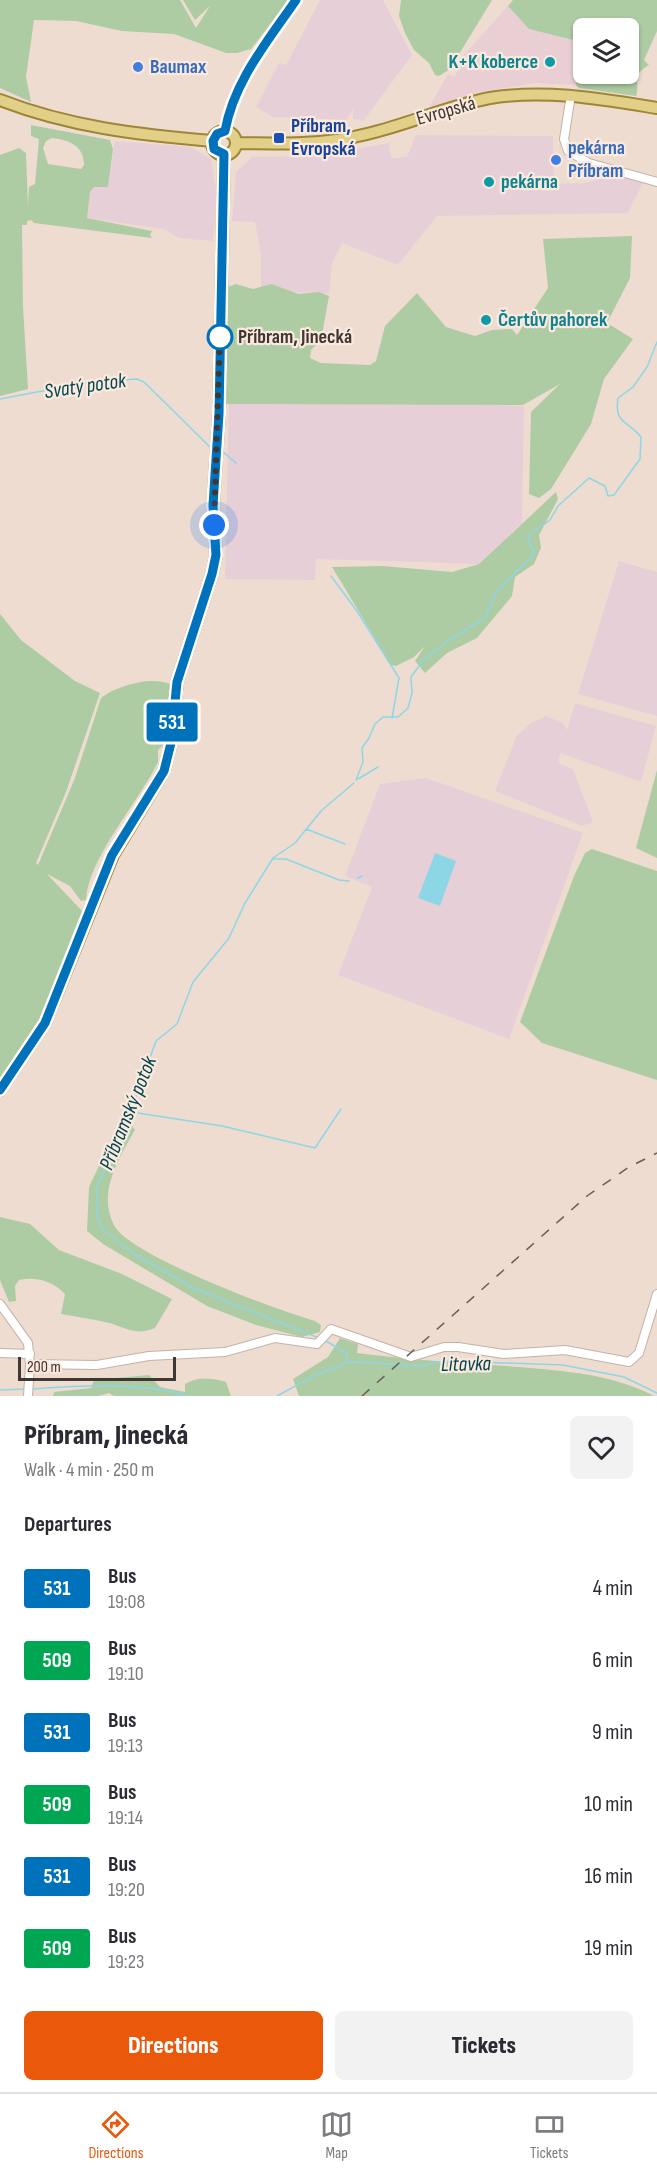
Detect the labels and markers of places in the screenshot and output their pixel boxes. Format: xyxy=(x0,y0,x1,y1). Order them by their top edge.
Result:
place label: K+K koberce xyxy=(448,50,538,74)
place label: Baumax xyxy=(150,55,207,79)
marker: K+K koberce xyxy=(543,55,557,69)
marker: Baumax xyxy=(131,60,145,74)
place label: Příbram, Evropská xyxy=(291,114,356,161)
marker: Příbram, Evropská xyxy=(272,131,286,145)
place label: pekárna Příbram xyxy=(568,136,625,183)
marker: pekárna Příbram xyxy=(549,153,563,167)
place label: pekárna xyxy=(501,170,558,194)
marker: pekárna xyxy=(482,175,496,189)
place label: Čertův pahorek xyxy=(498,308,608,332)
marker: Čertův pahorek xyxy=(479,313,493,327)
marker: Příbram, Jinecká xyxy=(207,324,233,350)
place label: Příbram, Jinecká xyxy=(238,325,352,349)

